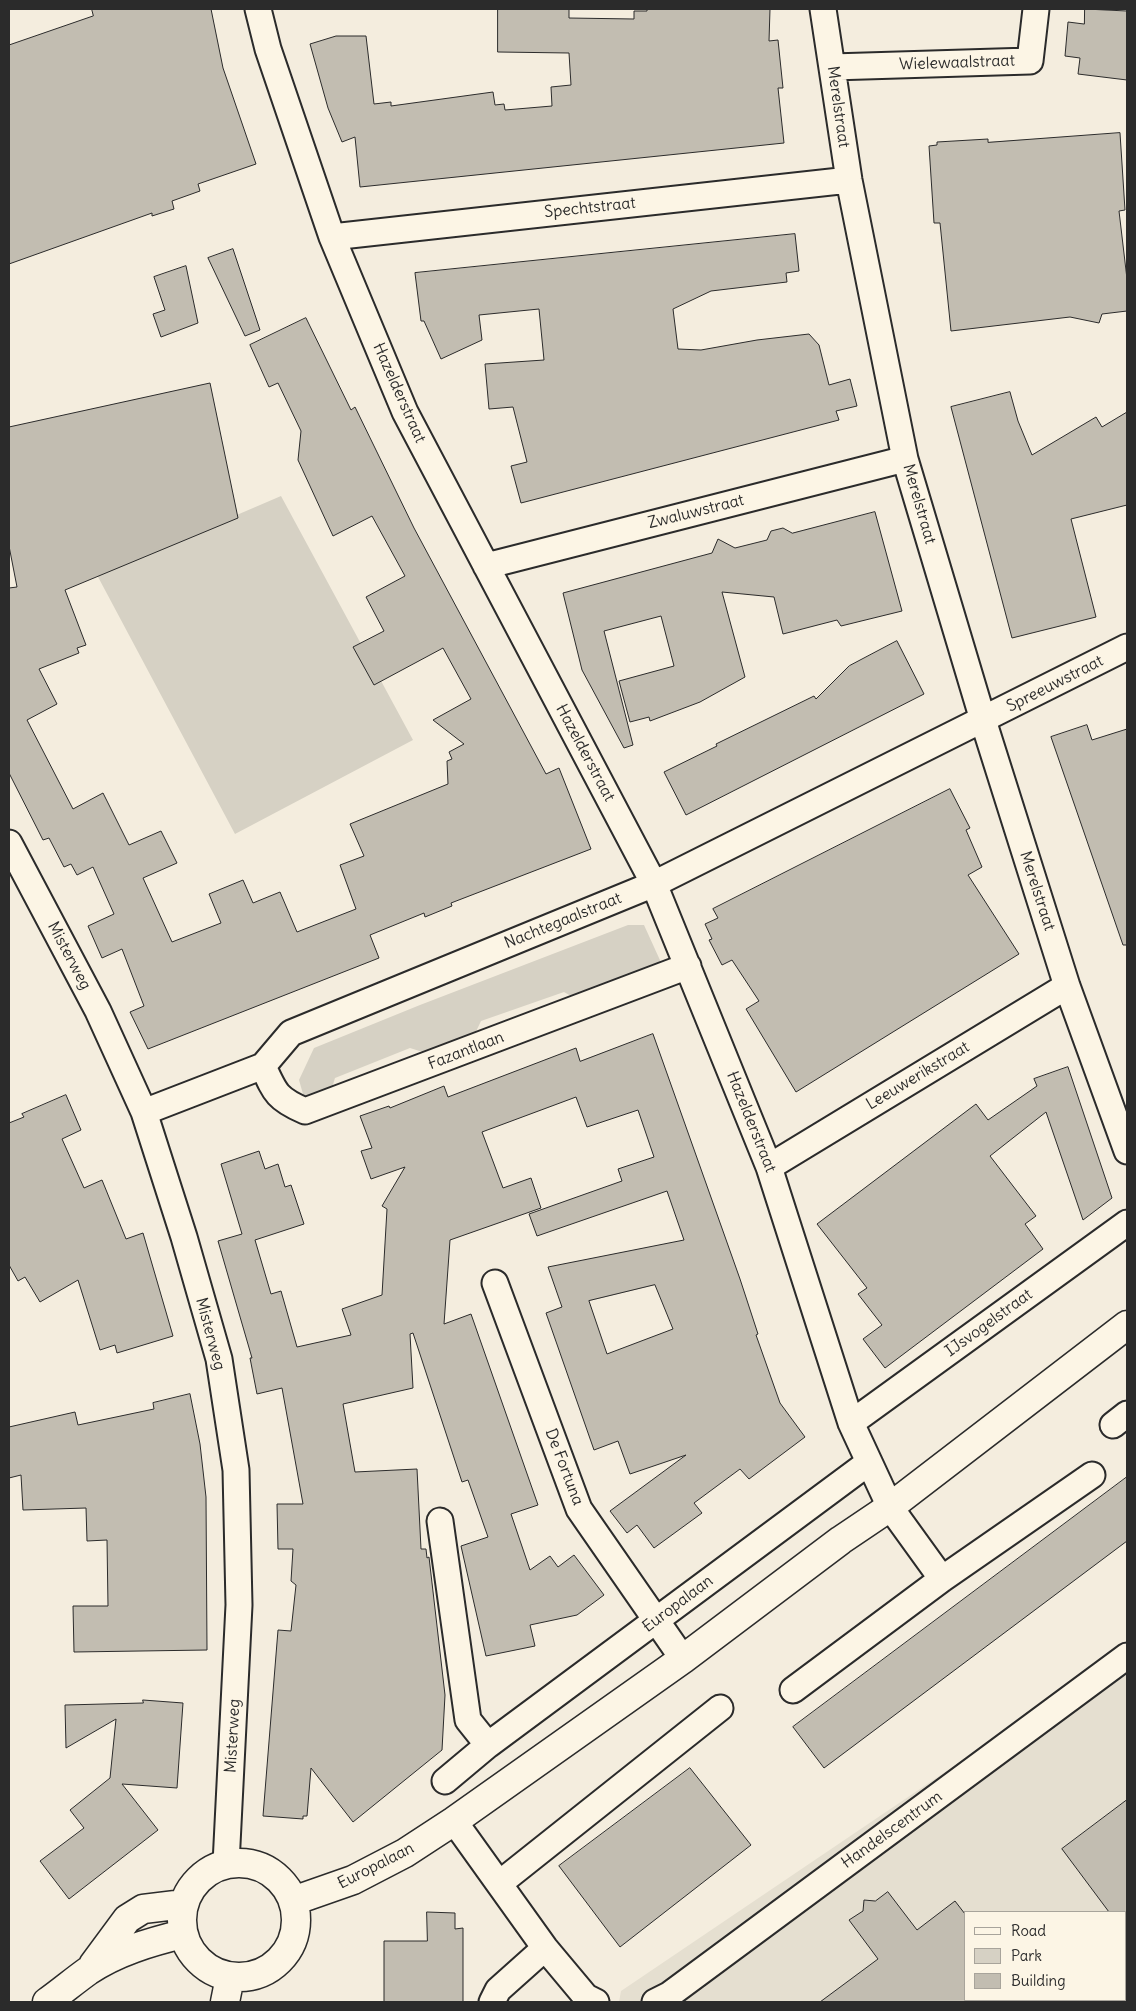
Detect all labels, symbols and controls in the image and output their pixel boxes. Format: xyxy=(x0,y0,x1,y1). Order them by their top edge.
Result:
street label: Wielewaalstraat xyxy=(899,51,1015,75)
street label: Merelstraat xyxy=(823,65,853,149)
street label: Spechtstraat xyxy=(543,194,637,222)
street label: Hazelderstraat xyxy=(368,340,430,446)
street label: Merelstraat xyxy=(898,462,940,546)
street label: Zwaluwstraat xyxy=(646,491,746,533)
street label: Spreeuwstraat xyxy=(1003,651,1107,717)
street label: Hazelderstraat xyxy=(551,701,619,805)
street label: Merelstraat xyxy=(1015,849,1059,933)
street label: Nachtegaalstraat xyxy=(502,889,624,953)
street label: Misterweg xyxy=(43,919,95,993)
street label: Fazantlaan xyxy=(425,1028,507,1074)
street label: Leeuwerikstraat xyxy=(863,1038,973,1114)
street label: Hazelderstraat xyxy=(722,1069,780,1175)
street label: IJsvogelstraat xyxy=(942,1285,1036,1361)
street label: Misterweg xyxy=(191,1296,229,1372)
street label: De Fortuna xyxy=(541,1426,587,1508)
street label: Europalaan xyxy=(639,1571,717,1637)
street label: Misterweg xyxy=(221,1698,245,1774)
street label: Handelscentrum xyxy=(838,1787,946,1873)
street label: Europalaan xyxy=(335,1839,417,1893)
legend xyxy=(964,1911,1126,2001)
text: Road xyxy=(1011,1921,1046,1940)
text: Park xyxy=(1011,1946,1042,1965)
text: Building xyxy=(1011,1971,1066,1990)

